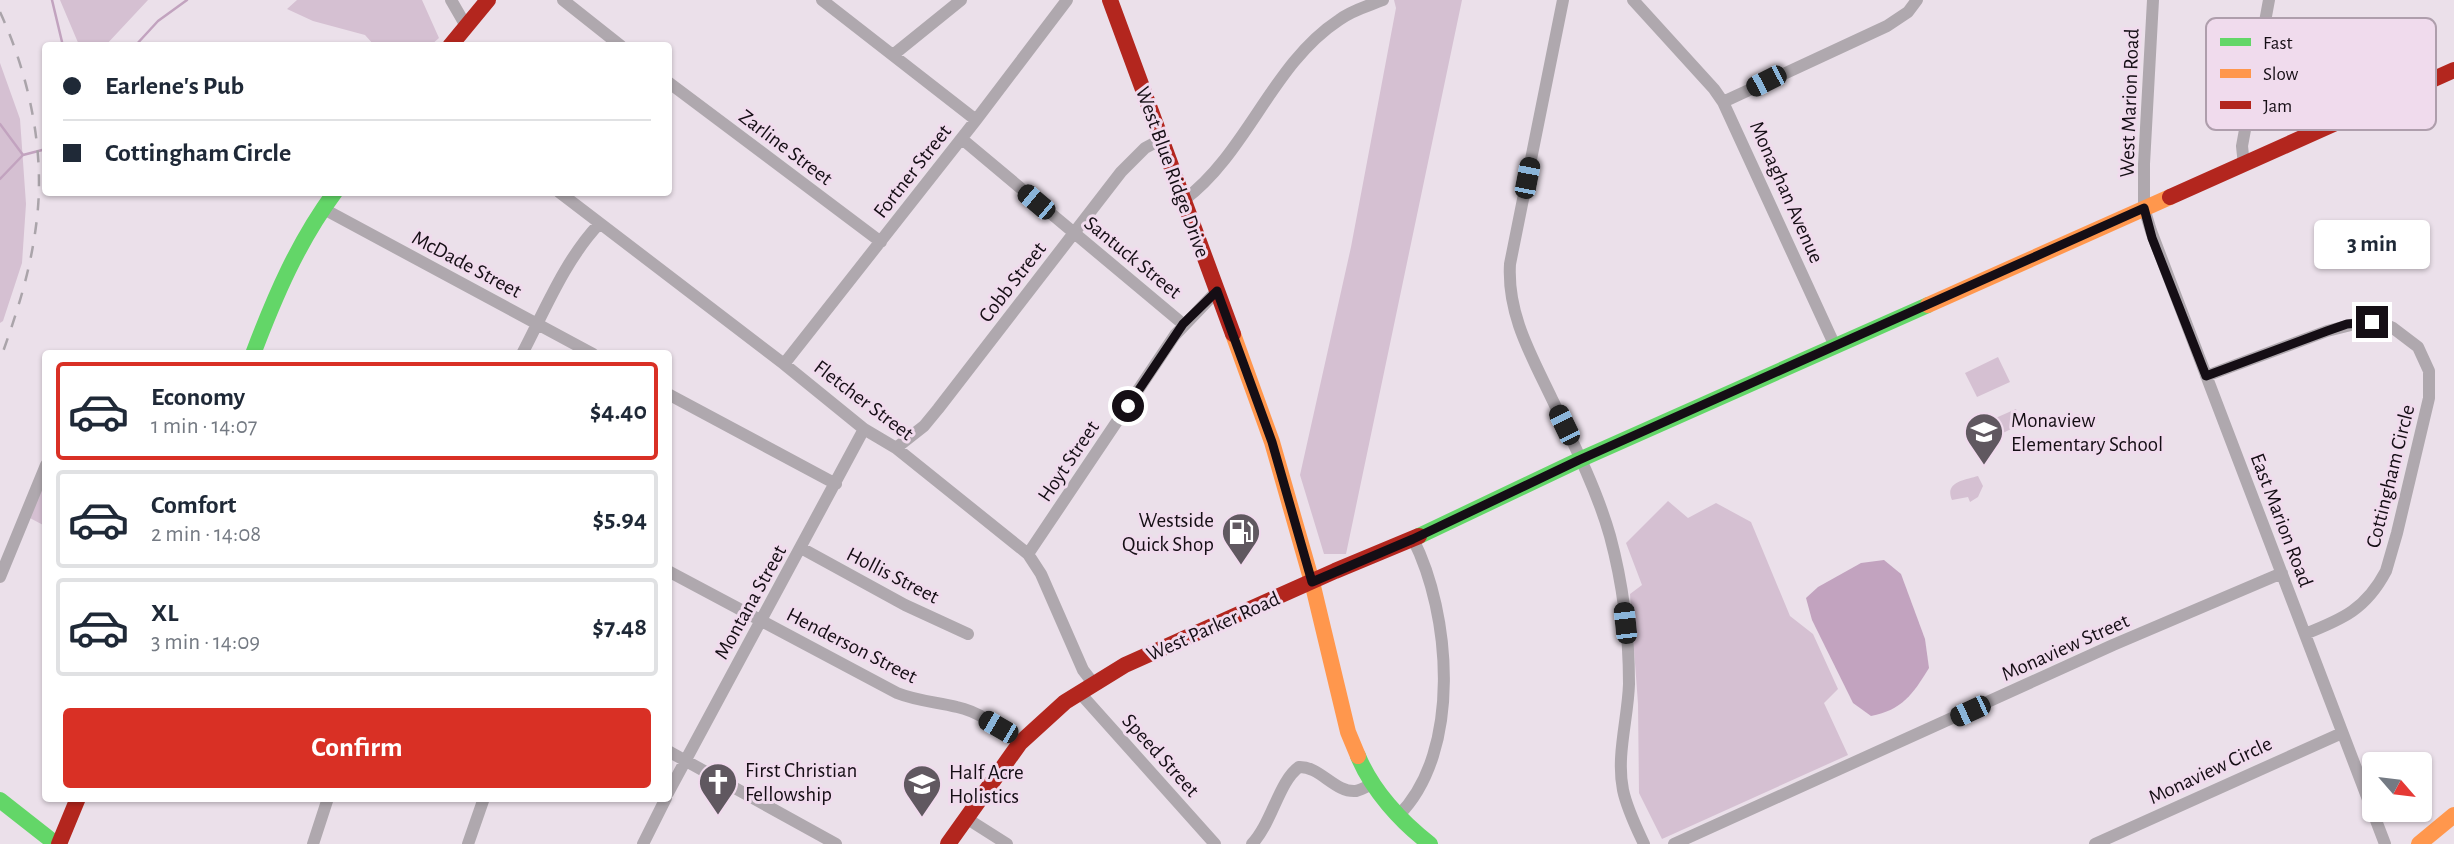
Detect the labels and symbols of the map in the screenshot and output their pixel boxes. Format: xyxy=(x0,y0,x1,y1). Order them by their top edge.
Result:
legend xyxy=(2206,18,2436,130)
street label: West Marion Road xyxy=(2116,28,2143,178)
text: Fast xyxy=(2263,34,2293,53)
car xyxy=(1743,62,1790,100)
text: Slow xyxy=(2263,65,2299,84)
street label: West Blue Ridge Drive xyxy=(1132,84,1213,261)
text: Jam xyxy=(2263,97,2292,116)
street label: Zarline Street xyxy=(735,106,837,189)
street label: Monaghan Avenue xyxy=(1746,118,1827,266)
street label: Fortner Street xyxy=(870,120,955,222)
car xyxy=(1513,155,1542,201)
car xyxy=(1014,180,1059,224)
street label: Santuck Street xyxy=(1080,212,1185,303)
callout: 3 min xyxy=(2314,220,2430,270)
street label: McDade Street xyxy=(409,227,525,302)
street label: Cobb Street xyxy=(975,238,1050,326)
route end xyxy=(2356,306,2388,338)
street label: Fletcher Street xyxy=(810,356,918,445)
route start xyxy=(1112,390,1144,422)
car xyxy=(1546,402,1583,448)
street label: Cottingham Circle xyxy=(2363,402,2418,550)
place label: Monaview Elementary School xyxy=(2011,410,2163,455)
school or university icon: Monaview Elementary School xyxy=(1963,411,2005,466)
street label: Hoyt Street xyxy=(1034,417,1103,506)
street label: East Marion Road xyxy=(2246,450,2317,590)
place label: Westside Quick Shop xyxy=(1122,510,1214,555)
fuel station icon: Westside Quick Shop xyxy=(1220,511,1262,566)
street label: Montana Street xyxy=(711,541,790,663)
street label: Hollis Street xyxy=(843,543,943,608)
street label: West Parker Road xyxy=(1144,588,1283,665)
car xyxy=(1613,601,1638,645)
street label: Henderson Street xyxy=(783,604,921,687)
street label: Monaview Street xyxy=(1998,610,2132,685)
car xyxy=(1947,693,1994,729)
car xyxy=(975,707,1022,747)
street label: Speed Street xyxy=(1118,710,1203,801)
street label: Monaview Circle xyxy=(2145,733,2275,808)
north arrow xyxy=(2362,752,2432,822)
place label: First Christian Fellowship xyxy=(745,760,857,805)
church icon: First Christian Fellowship xyxy=(697,761,739,816)
place label: Half Acre Holistics xyxy=(949,762,1024,807)
school or university icon: Half Acre Holistics xyxy=(901,763,943,818)

